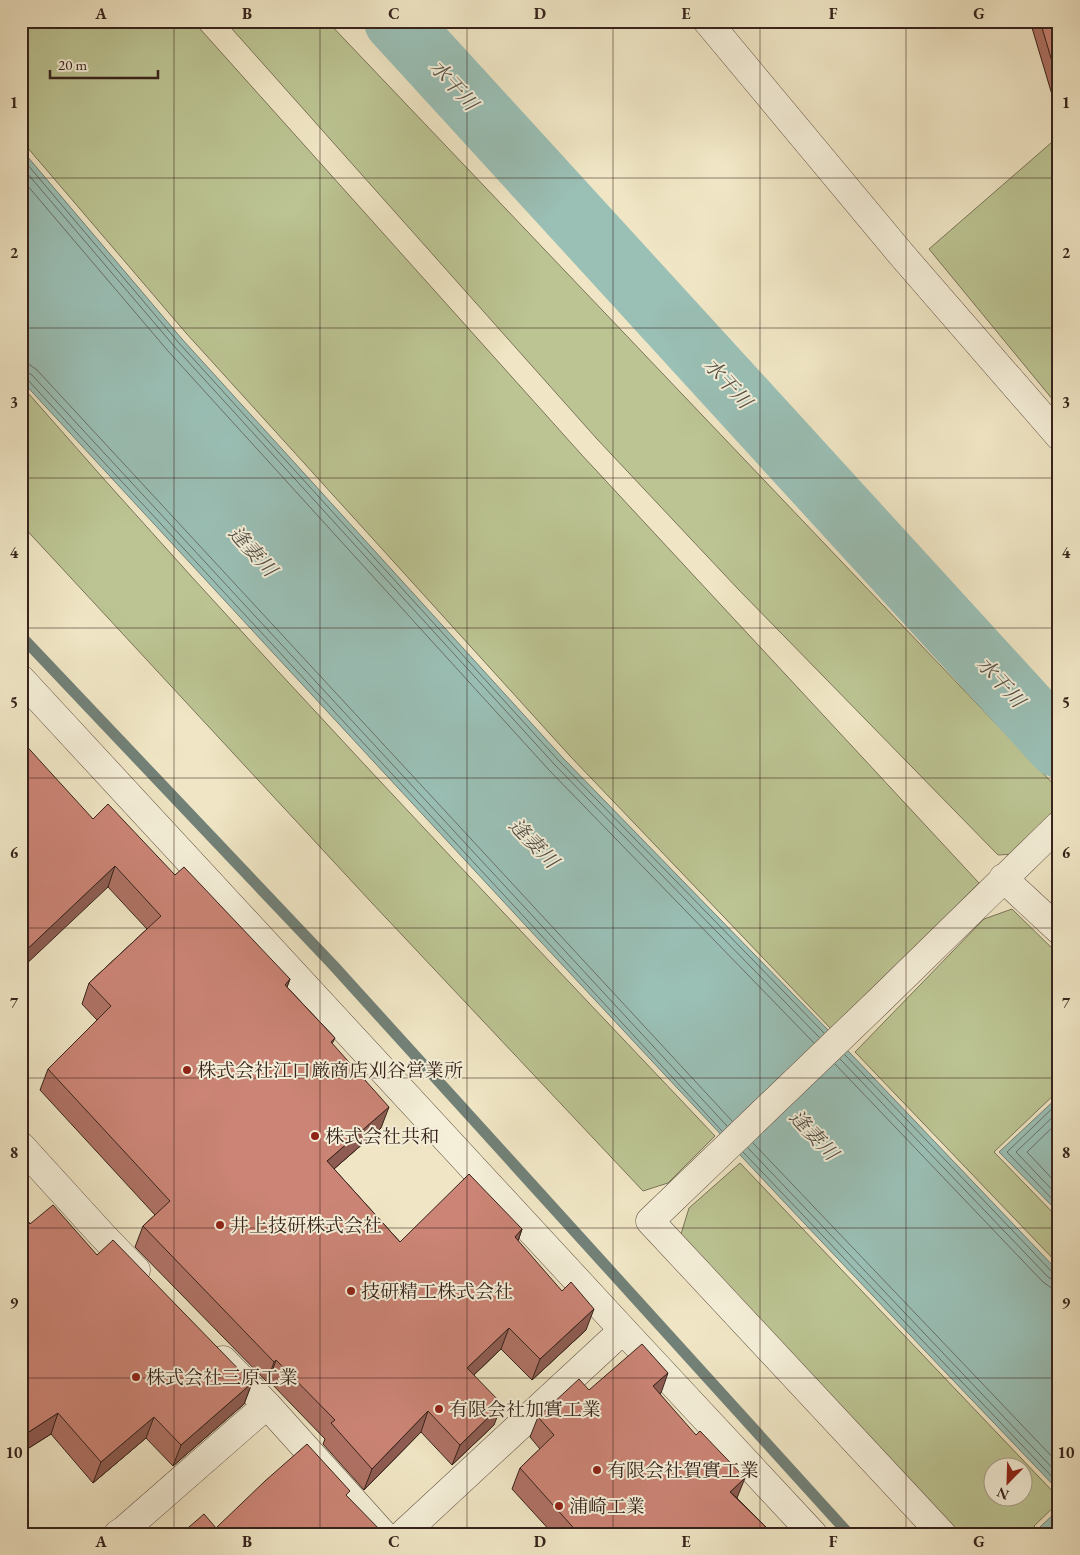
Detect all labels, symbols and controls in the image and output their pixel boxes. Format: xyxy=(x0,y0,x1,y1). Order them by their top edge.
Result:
text: A xyxy=(94,3,107,24)
text: B xyxy=(242,3,252,24)
text: C xyxy=(388,3,400,24)
text: D xyxy=(534,3,546,24)
text: E xyxy=(681,3,691,24)
text: F xyxy=(829,3,838,24)
text: G xyxy=(973,3,985,24)
scale bar xyxy=(50,48,158,80)
water label: 水干川 xyxy=(424,54,485,117)
text: 20 m xyxy=(58,55,87,74)
text: 1 xyxy=(10,92,18,113)
text: 1 xyxy=(1062,92,1070,113)
text: 2 xyxy=(10,242,19,263)
text: 2 xyxy=(1062,242,1071,263)
water label: 水干川 xyxy=(698,352,759,415)
text: 3 xyxy=(10,392,18,413)
text: 3 xyxy=(1062,392,1070,413)
water label: 逢妻川 xyxy=(223,520,284,583)
text: 4 xyxy=(10,542,19,563)
text: 4 xyxy=(1062,542,1071,563)
water label: 水干川 xyxy=(971,651,1032,714)
text: 5 xyxy=(10,692,18,713)
text: 5 xyxy=(1062,692,1070,713)
water label: 逢妻川 xyxy=(504,812,566,875)
text: 6 xyxy=(10,842,19,863)
text: 6 xyxy=(1062,842,1071,863)
text: 7 xyxy=(10,992,19,1013)
text: 7 xyxy=(1062,992,1071,1013)
place label: 株式会社江口厳商店刈谷営業所 xyxy=(197,1058,463,1083)
marker: 株式会社江口厳商店刈谷営業所 xyxy=(181,1064,193,1076)
water label: 逢妻川 xyxy=(784,1104,845,1167)
place label: 株式会社共和 xyxy=(325,1124,439,1149)
marker: 株式会社共和 xyxy=(309,1130,321,1142)
text: 8 xyxy=(10,1142,18,1163)
text: 8 xyxy=(1062,1142,1070,1163)
place label: 井上技研株式会社 xyxy=(230,1213,382,1238)
marker: 井上技研株式会社 xyxy=(214,1219,226,1231)
place label: 技研精工株式会社 xyxy=(361,1279,513,1304)
marker: 技研精工株式会社 xyxy=(345,1285,357,1297)
text: 9 xyxy=(10,1292,19,1313)
text: 9 xyxy=(1062,1292,1071,1313)
place label: 株式会社三原工業 xyxy=(146,1365,298,1390)
marker: 株式会社三原工業 xyxy=(130,1371,142,1383)
place label: 有限会社加實工業 xyxy=(449,1397,601,1422)
marker: 有限会社加實工業 xyxy=(433,1403,445,1415)
text: 10 xyxy=(6,1442,23,1463)
text: 10 xyxy=(1058,1442,1075,1463)
place label: 有限会社賀實工業 xyxy=(607,1458,759,1483)
north arrow xyxy=(982,1458,1032,1508)
marker: 有限会社賀實工業 xyxy=(591,1464,603,1476)
text: N xyxy=(994,1483,1012,1504)
place label: 浦崎工業 xyxy=(569,1494,645,1519)
marker: 浦崎工業 xyxy=(553,1500,565,1512)
text: A xyxy=(94,1531,107,1552)
text: B xyxy=(242,1531,252,1552)
text: C xyxy=(388,1531,400,1552)
text: D xyxy=(534,1531,546,1552)
text: E xyxy=(681,1531,691,1552)
text: F xyxy=(829,1531,838,1552)
text: G xyxy=(973,1531,985,1552)

